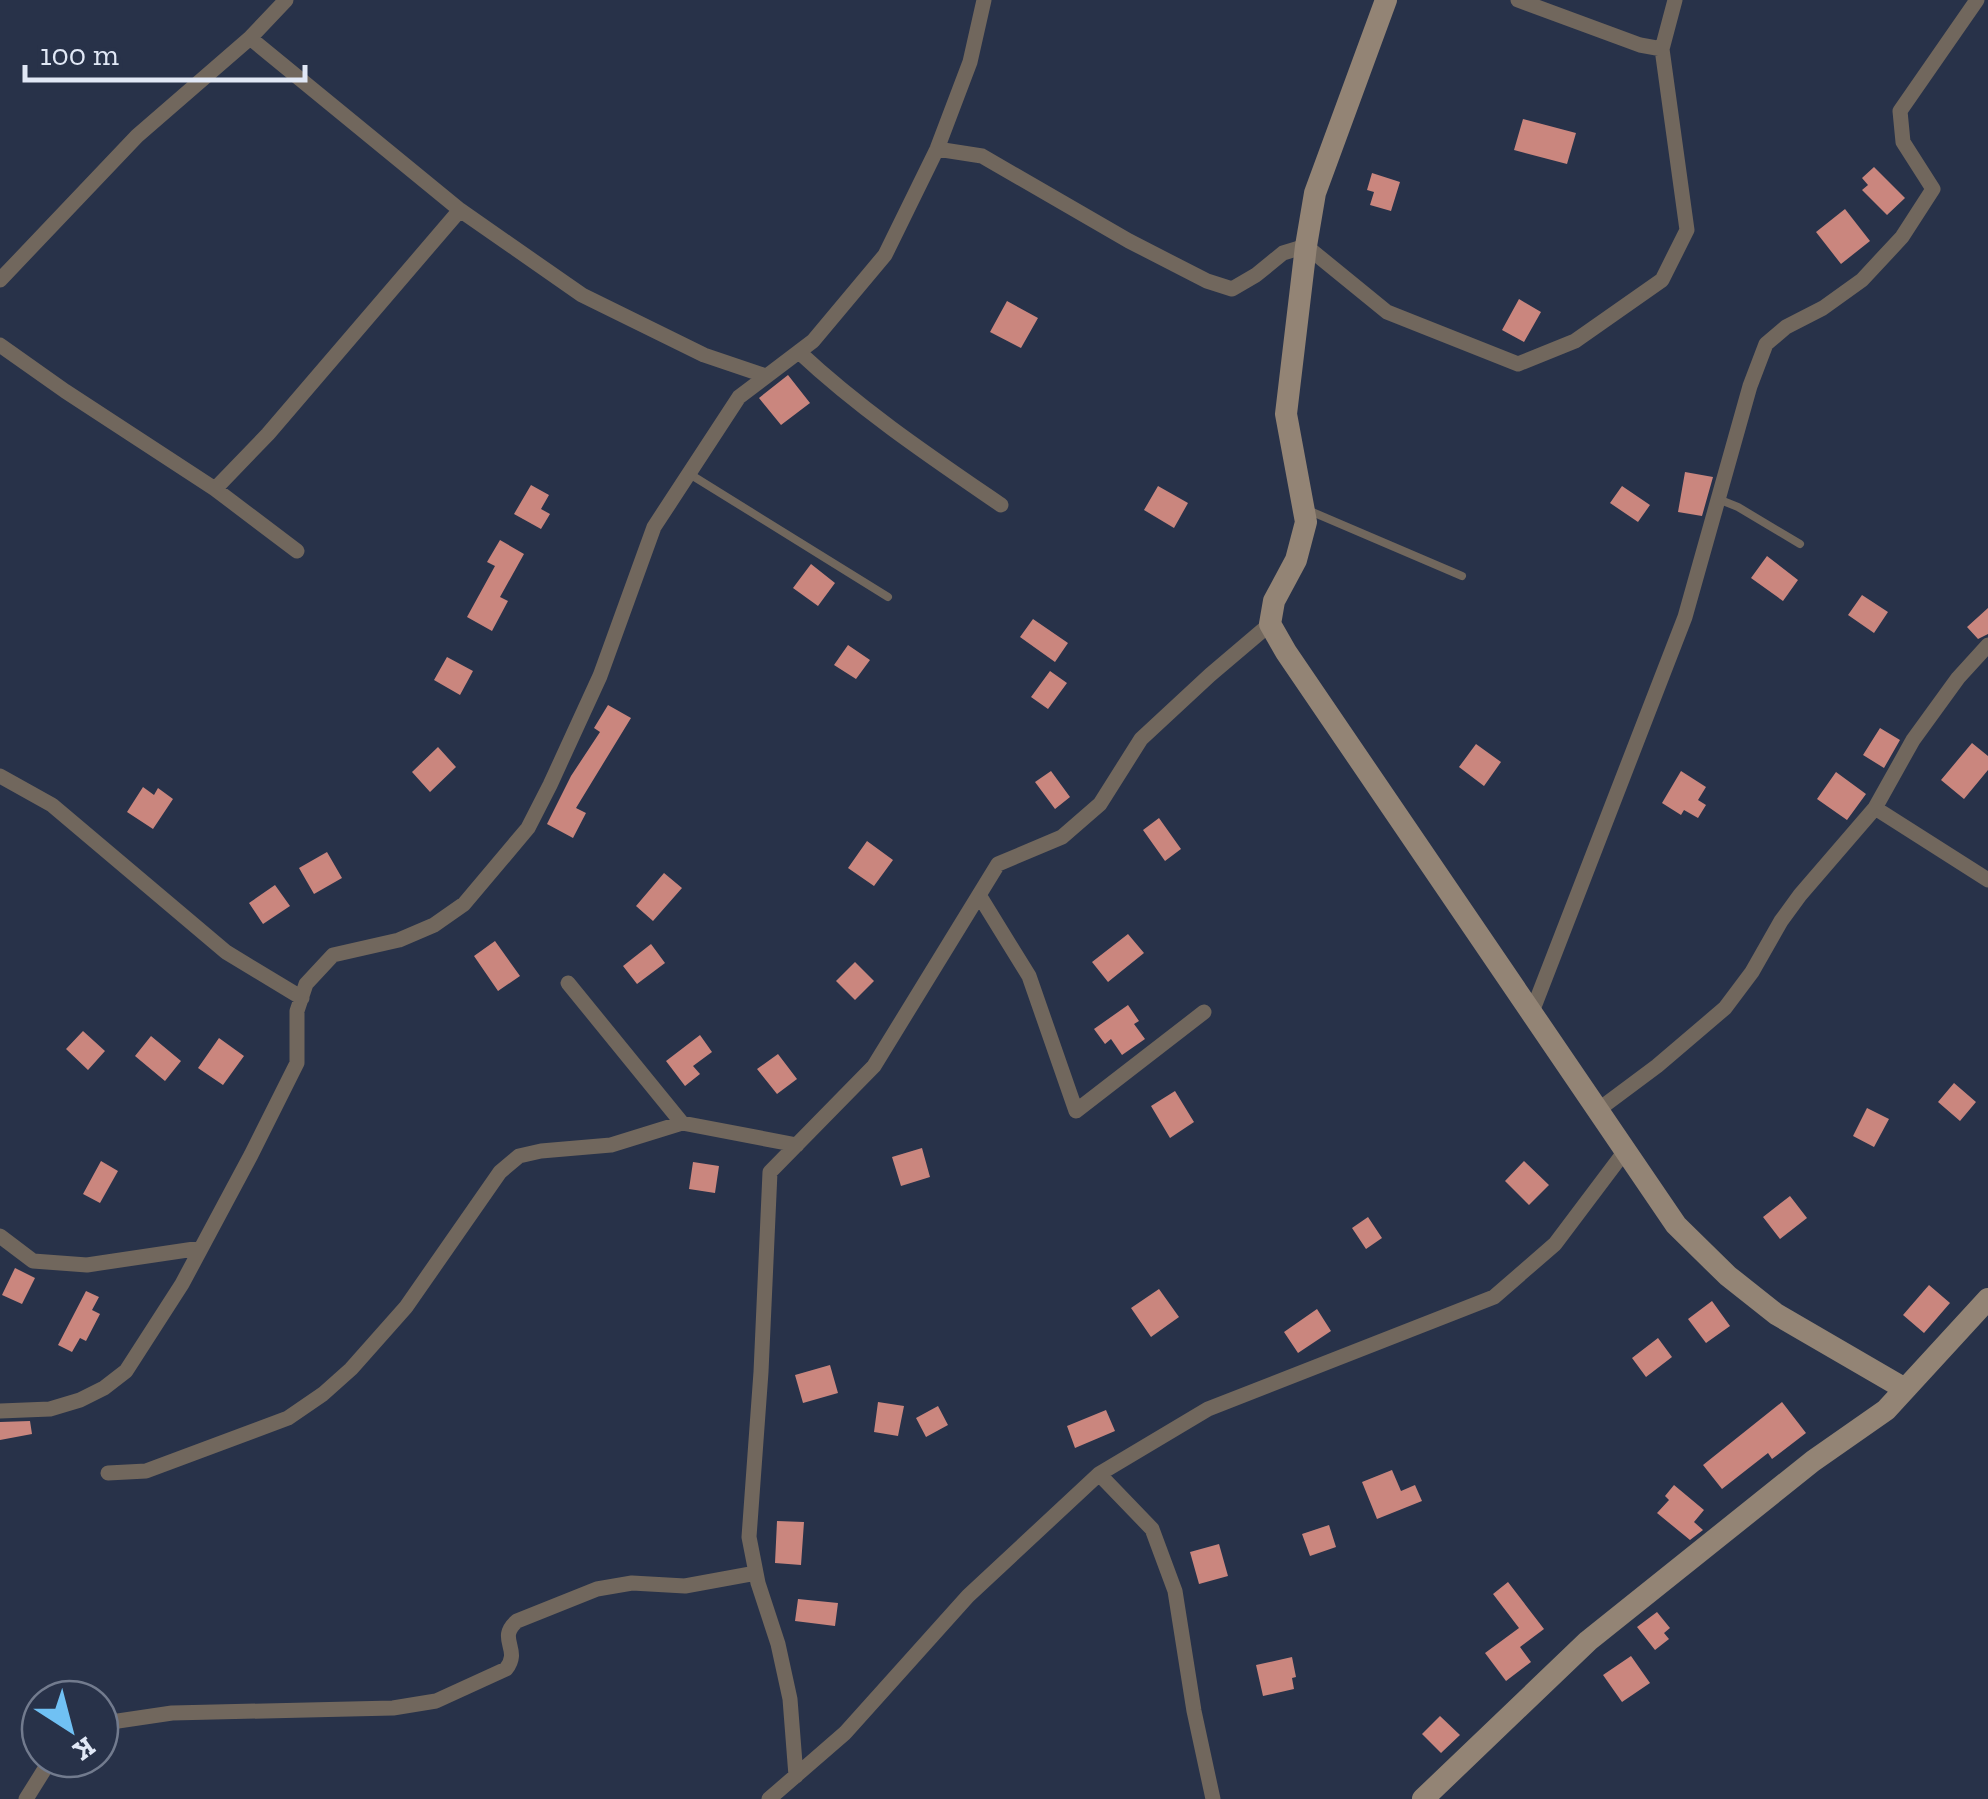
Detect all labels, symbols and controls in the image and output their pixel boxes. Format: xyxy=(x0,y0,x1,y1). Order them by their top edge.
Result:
scale bar xyxy=(25,20,305,82)
text: 100 m xyxy=(40,37,119,73)
north arrow xyxy=(20,1679,120,1779)
text: K xyxy=(67,1730,102,1768)

